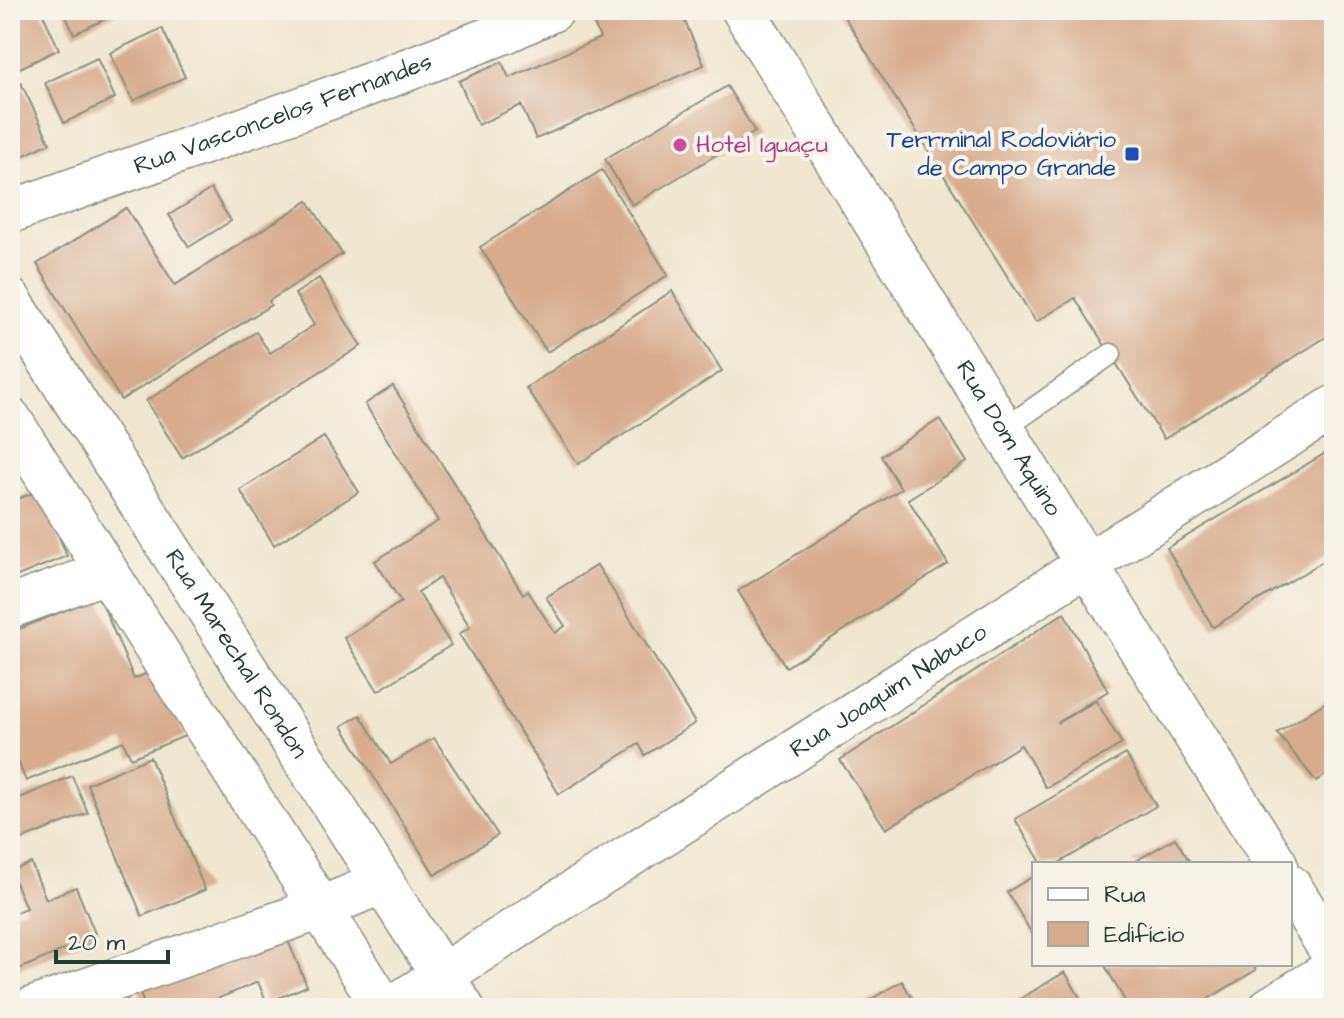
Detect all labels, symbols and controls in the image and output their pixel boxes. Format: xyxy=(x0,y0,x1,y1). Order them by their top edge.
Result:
street label: Rua Vasconcelos Fernandes xyxy=(129,45,437,184)
place label: Terrminal Rodoviário de Campo Grande xyxy=(887,123,1117,185)
place label: Hotel Iguaçu xyxy=(696,128,828,163)
marker: Hotel Iguaçu xyxy=(671,136,689,154)
marker: Terrminal Rodoviário de Campo Grande xyxy=(1123,145,1141,163)
street label: Rua Dom Aquino xyxy=(947,354,1070,523)
street label: Rua Marechal Rondon xyxy=(157,542,316,765)
street label: Rua Joaquim Nabuco xyxy=(783,615,994,766)
legend xyxy=(1032,862,1292,966)
text: Rua xyxy=(1104,878,1146,912)
scale bar xyxy=(56,914,168,964)
text: Edifício xyxy=(1104,918,1185,952)
text: 20 m xyxy=(68,926,125,960)

